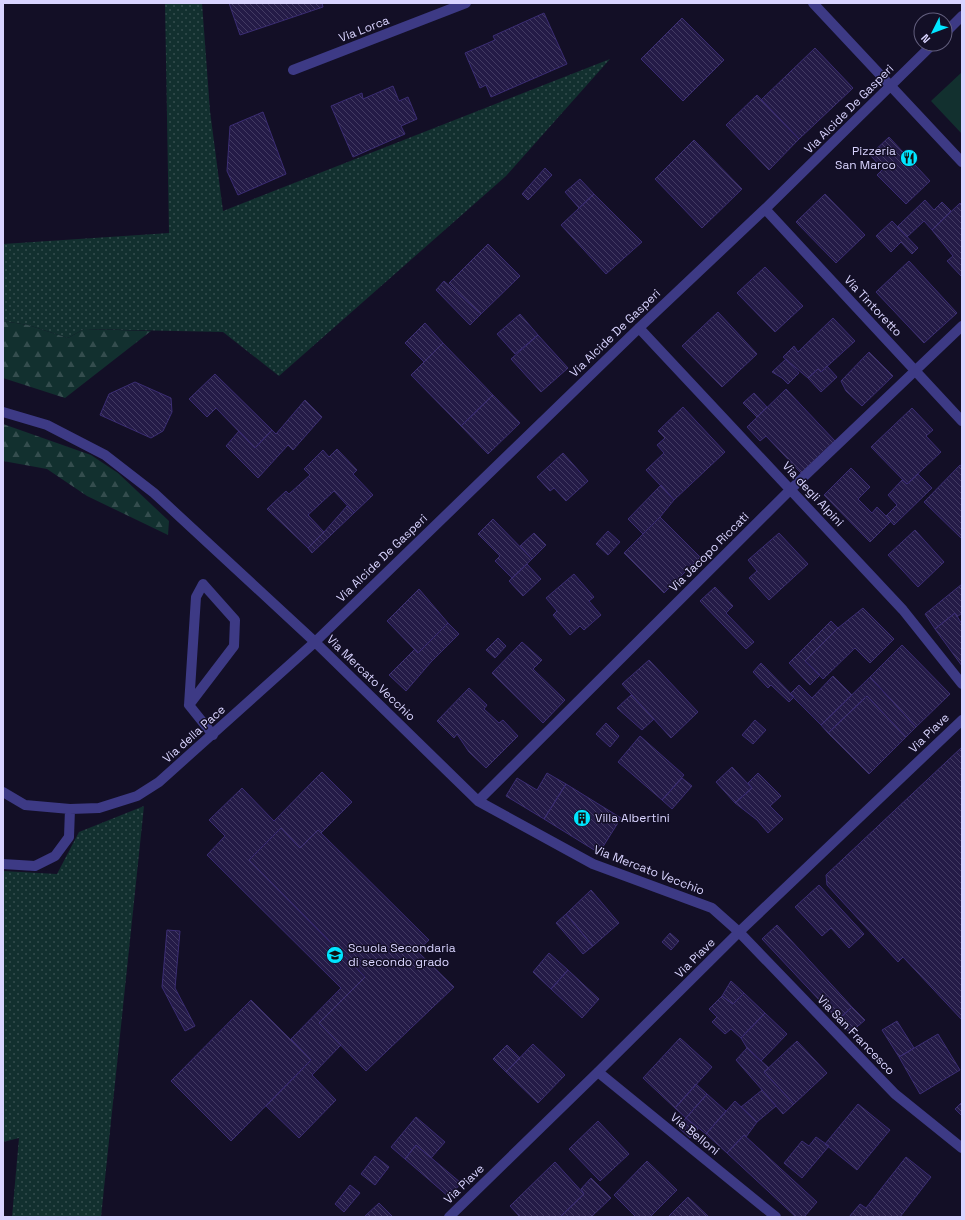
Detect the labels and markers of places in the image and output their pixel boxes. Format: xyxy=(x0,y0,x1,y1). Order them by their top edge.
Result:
place label: Pizzeria San Marco xyxy=(835,143,896,173)
restaurant icon: Pizzeria San Marco xyxy=(899,148,919,168)
building icon: Villa Albertini xyxy=(572,808,592,828)
place label: Villa Albertini xyxy=(595,810,670,826)
place label: Scuola Secondaria di secondo grado xyxy=(348,940,456,970)
school or university icon: Scuola Secondaria di secondo grado xyxy=(325,945,345,965)

